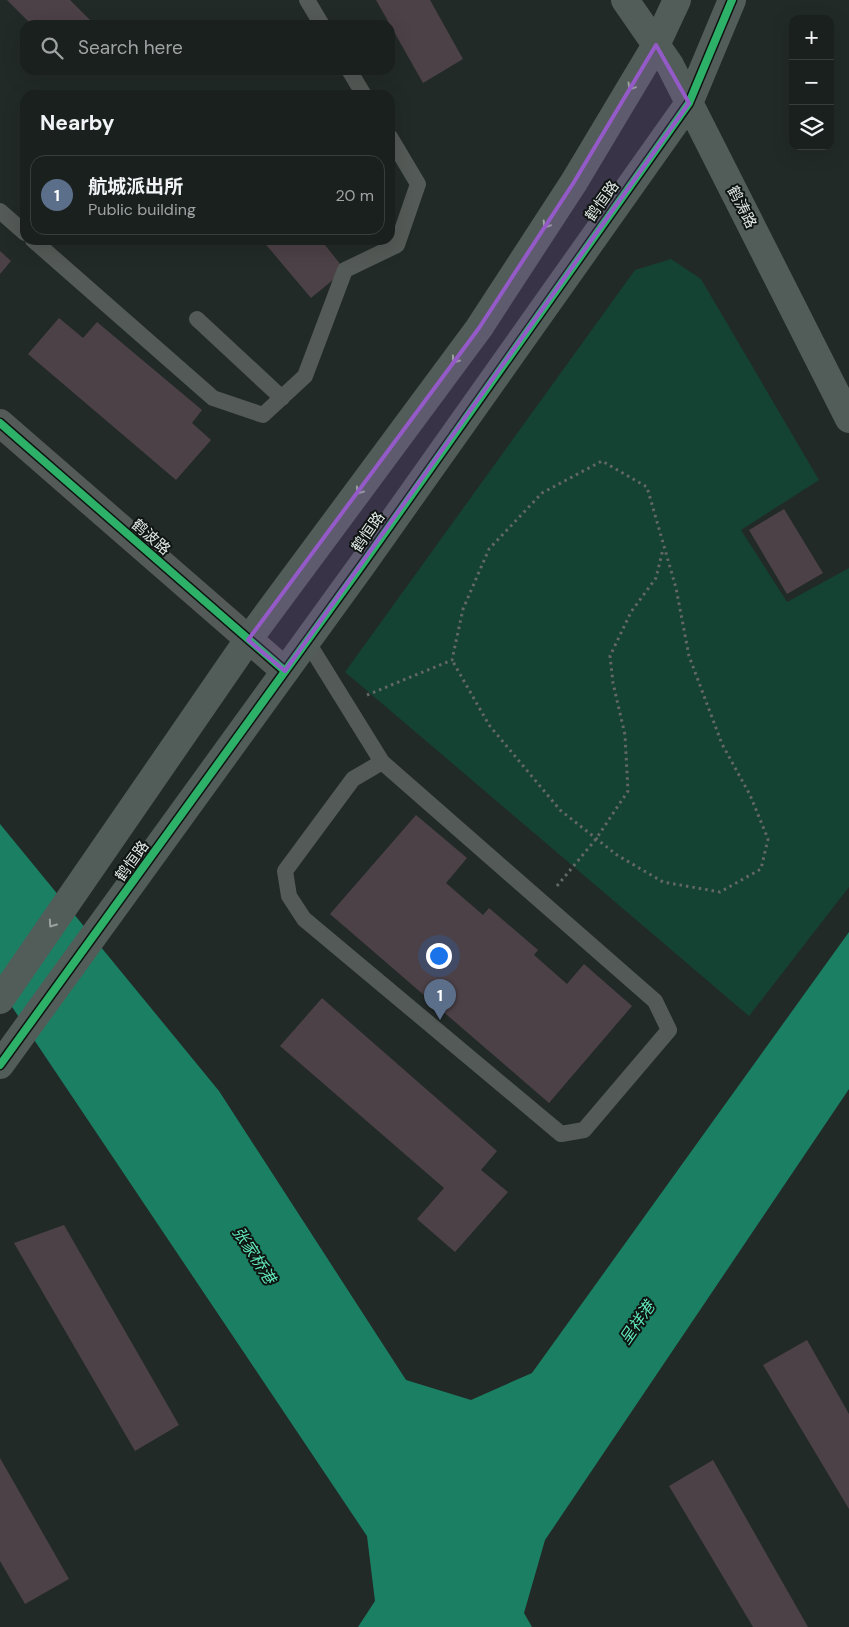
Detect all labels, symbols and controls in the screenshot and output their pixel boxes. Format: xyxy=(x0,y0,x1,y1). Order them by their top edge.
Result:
map controls xyxy=(789,15,834,150)
button: + xyxy=(789,15,834,60)
search box xyxy=(20,20,395,75)
icon: search xyxy=(38,34,66,62)
text: Search here xyxy=(78,35,183,60)
button: − xyxy=(789,60,834,105)
one-way arrow xyxy=(627,81,637,90)
button: layers xyxy=(789,105,834,150)
text: Nearby xyxy=(40,109,114,137)
text: 航城派出所 xyxy=(88,174,183,199)
street label: 鹤恒路 xyxy=(581,177,623,225)
street label: 鹤涛路 xyxy=(723,182,761,232)
text: 1 xyxy=(54,185,60,206)
text: 20 m xyxy=(335,185,374,206)
text: Public building xyxy=(88,199,196,220)
one-way arrow xyxy=(543,220,552,229)
one-way arrow xyxy=(452,354,461,364)
one-way arrow xyxy=(356,485,365,495)
street label: 鹤恒路 xyxy=(347,508,389,556)
street label: 鹤波路 xyxy=(127,515,175,559)
street label: 鹤恒路 xyxy=(111,837,153,885)
one-way arrow xyxy=(49,918,58,928)
your location xyxy=(426,943,452,969)
pin: 1 xyxy=(424,979,456,1020)
water label: 张家桥港 xyxy=(228,1222,281,1289)
water label: 呈祥港 xyxy=(615,1296,661,1349)

